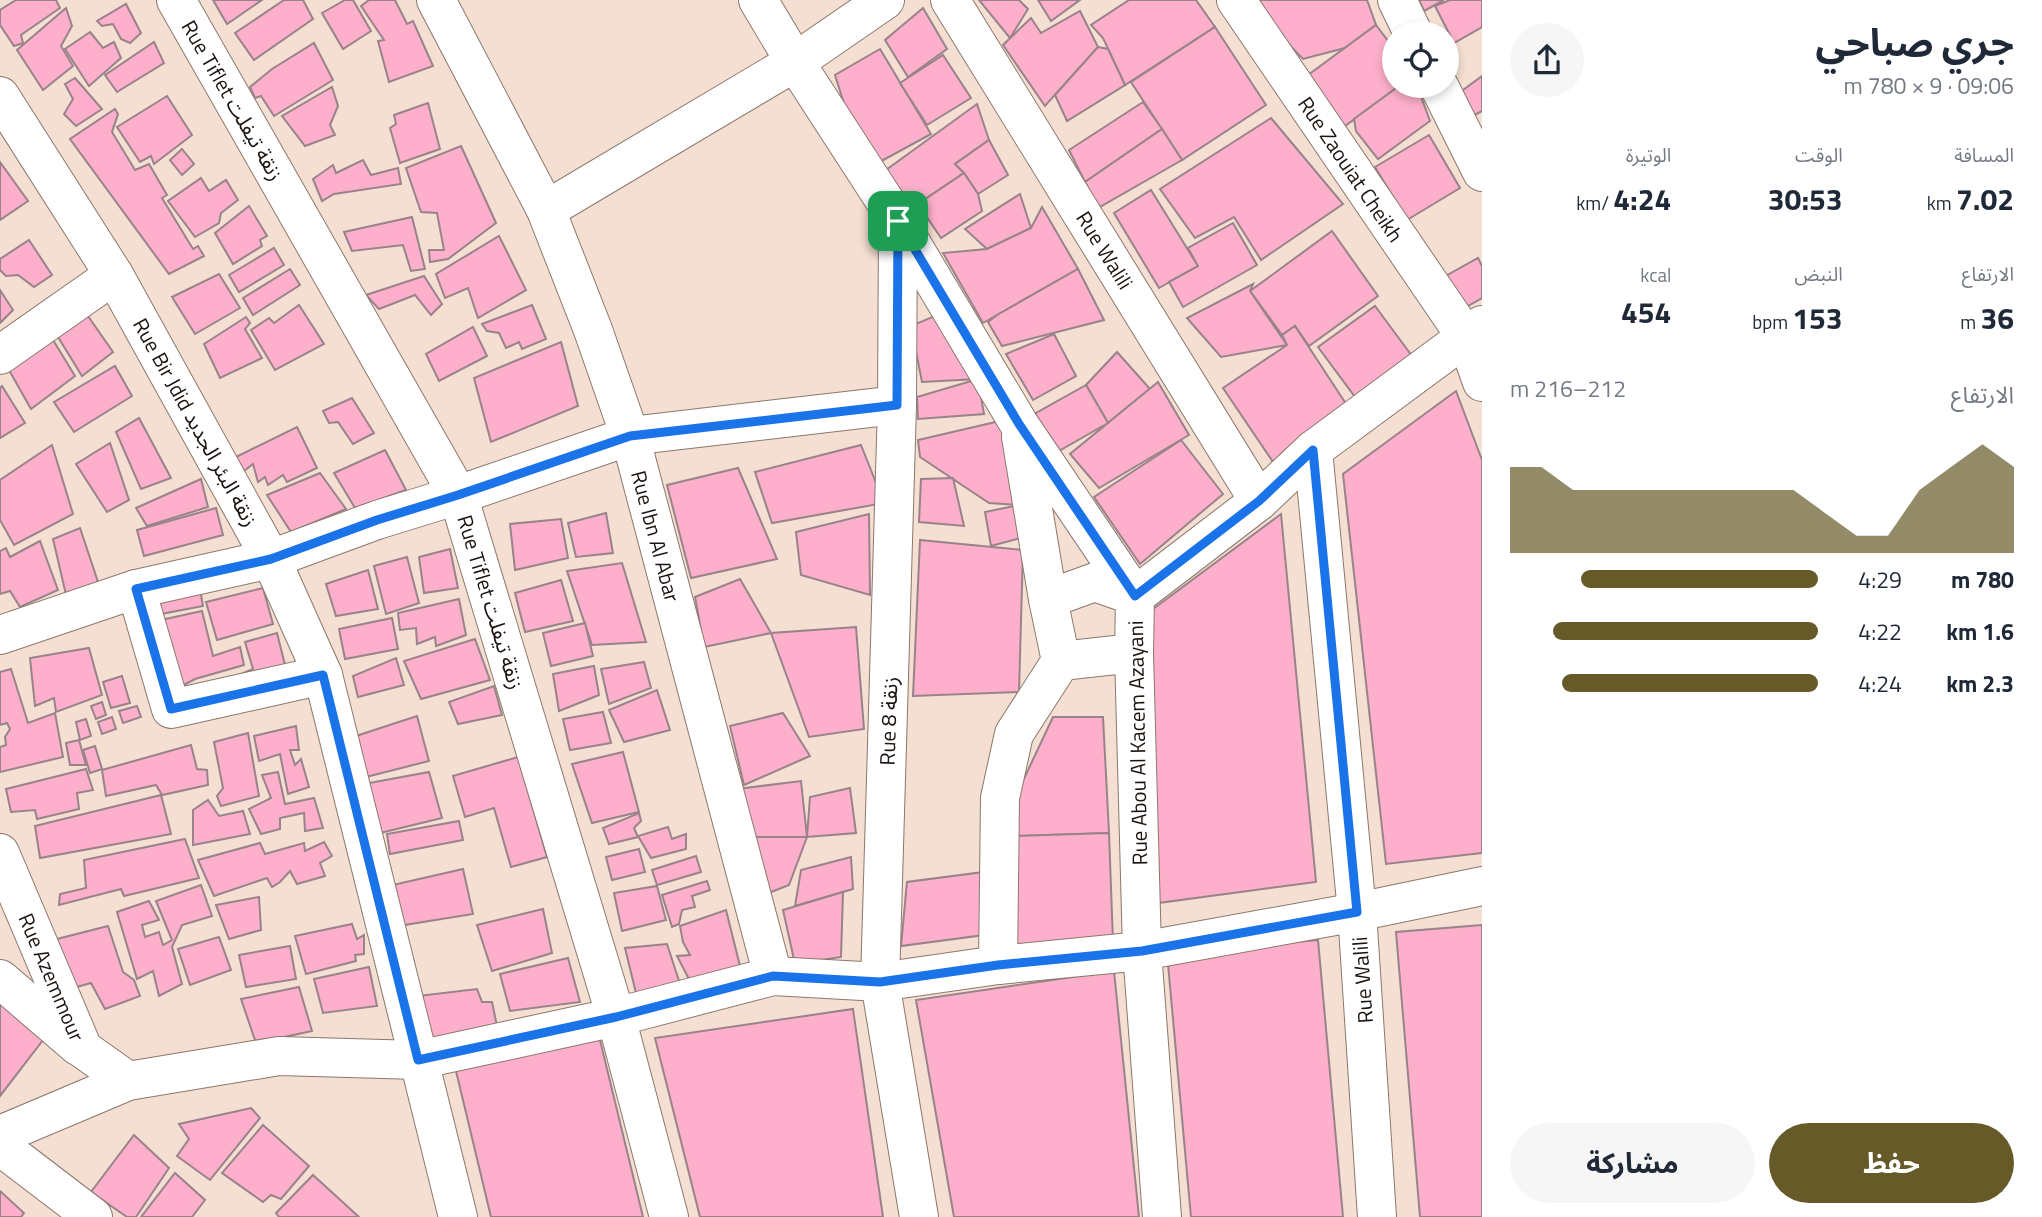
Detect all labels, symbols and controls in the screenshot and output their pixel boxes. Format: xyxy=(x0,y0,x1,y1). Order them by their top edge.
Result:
text: جري صباحي xyxy=(1815,13,2014,71)
street label: Rue Tiflet زنقة تيفلت xyxy=(174,14,292,186)
map controls xyxy=(1382,21,1459,98)
button: locate xyxy=(1382,21,1459,98)
button: share xyxy=(1510,23,1584,97)
text: 09:06 · 9 × 780 m xyxy=(1844,68,2014,103)
street label: Rue Zaouiat Cheikh xyxy=(1290,90,1412,248)
text: الوتيرة xyxy=(1626,140,1671,169)
text: الوقت xyxy=(1795,140,1843,169)
text: المسافة xyxy=(1954,140,2014,169)
text: 4:24 xyxy=(1613,176,1671,222)
text: 30:53 xyxy=(1768,176,1843,222)
text: 7.02 xyxy=(1956,176,2014,222)
text: /km xyxy=(1576,188,1613,217)
text: km xyxy=(1927,188,1956,217)
pin xyxy=(868,191,928,251)
icon: arrive xyxy=(879,202,917,240)
street label: Rue Walili xyxy=(1068,205,1142,295)
text: النبض xyxy=(1794,259,1843,288)
text: الارتفاع xyxy=(1962,259,2014,288)
text: kcal xyxy=(1640,260,1671,289)
text: 454 xyxy=(1621,289,1671,335)
text: 153 xyxy=(1792,295,1843,341)
text: 36 xyxy=(1980,295,2014,341)
text: bpm xyxy=(1752,307,1792,336)
text: m xyxy=(1960,307,1980,336)
street label: Rue Bir Jdid زنقة البئر الجديد xyxy=(125,312,267,532)
text: 212–216 m xyxy=(1510,371,1626,406)
text: الارتفاع xyxy=(1951,377,2014,412)
street label: Rue Ibn Al Abar xyxy=(623,467,689,605)
street label: Rue Tiflet زنقة تيفلت xyxy=(449,511,533,693)
text: 4:29 xyxy=(1858,562,1902,597)
text: 780 m xyxy=(1951,562,2014,597)
text: 4:22 xyxy=(1858,614,1902,649)
text: 1.6 km xyxy=(1946,614,2014,649)
street label: Rue Abou Al Kacem Azayani xyxy=(1119,620,1155,866)
text: 4:24 xyxy=(1858,666,1902,701)
text: 2.3 km xyxy=(1946,666,2014,701)
street label: Rue 8 زنقة xyxy=(870,676,906,766)
street label: Rue Azemmour xyxy=(11,908,93,1046)
street label: Rue Walili xyxy=(1343,936,1381,1024)
button: مشاركة xyxy=(1510,1123,1755,1203)
button: حفظ xyxy=(1769,1123,2014,1203)

